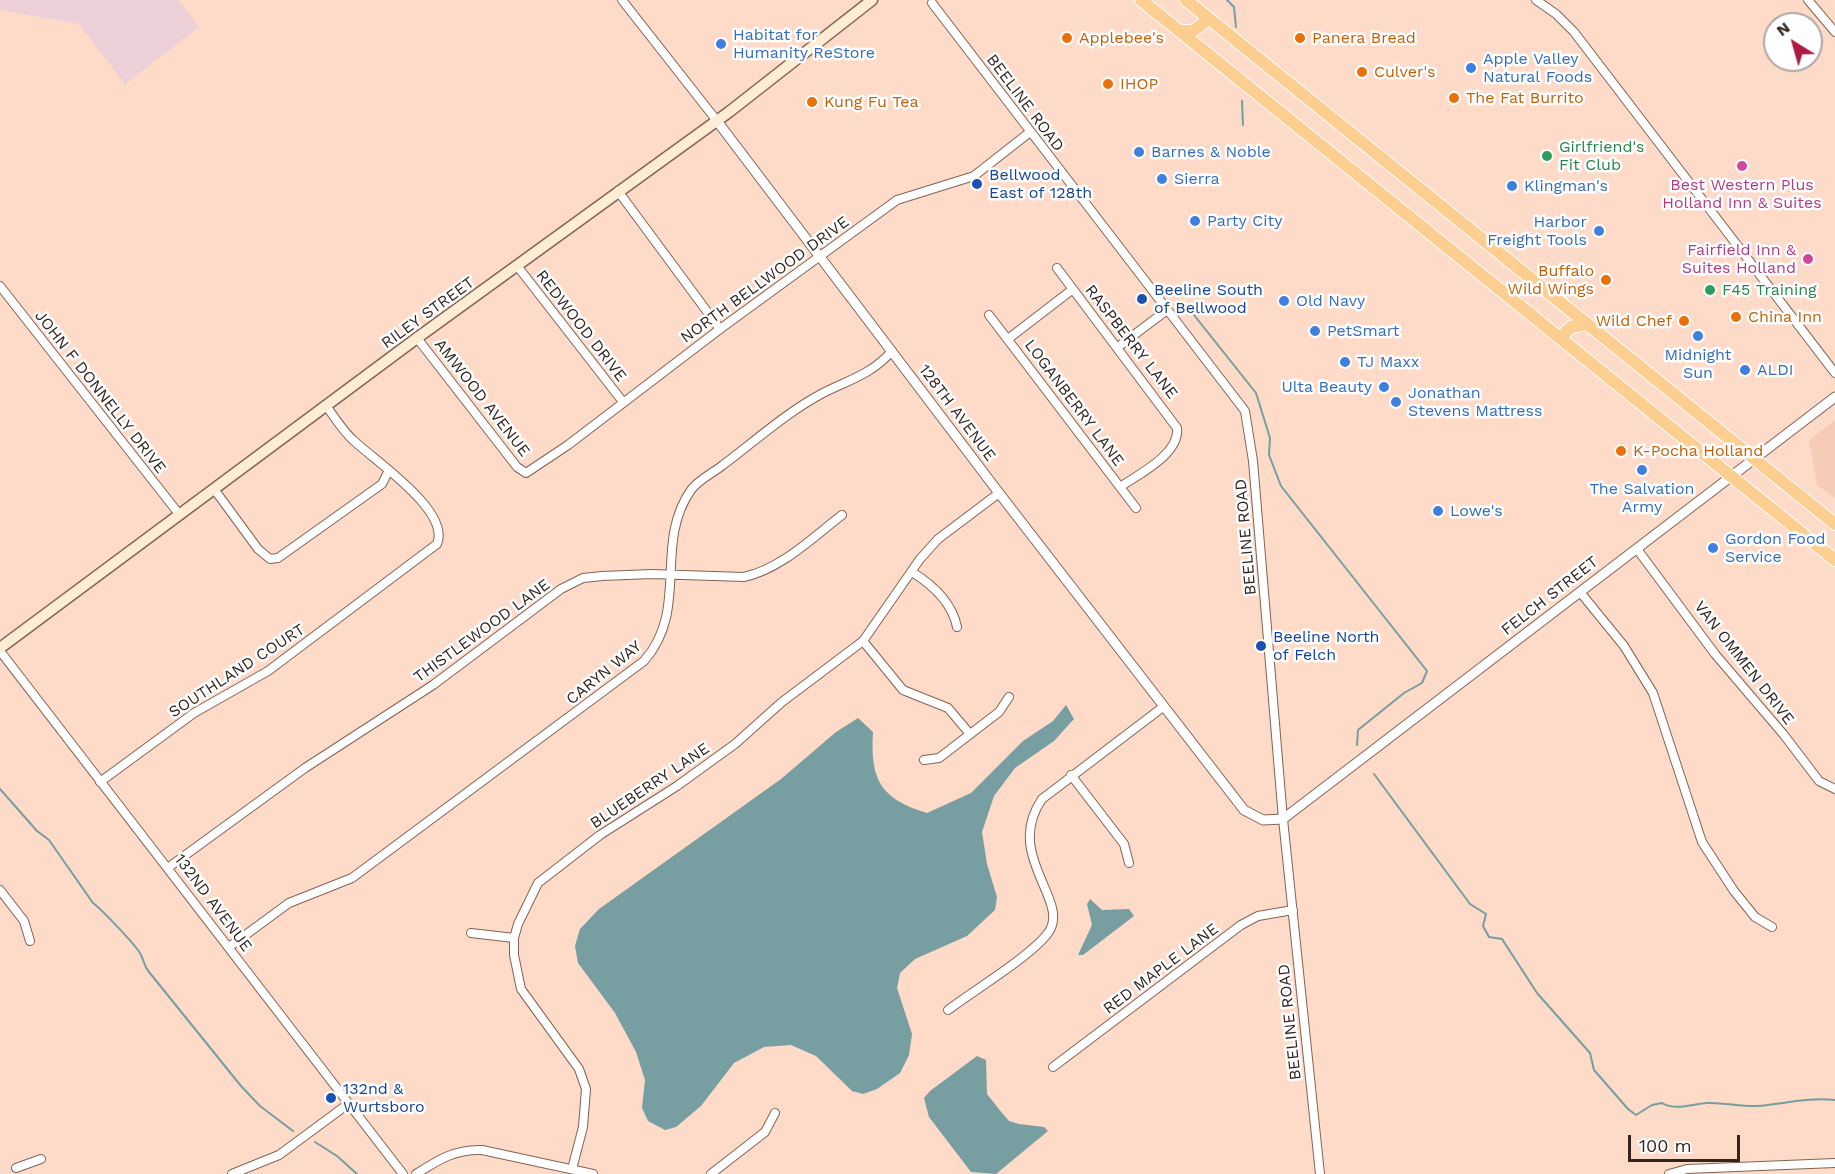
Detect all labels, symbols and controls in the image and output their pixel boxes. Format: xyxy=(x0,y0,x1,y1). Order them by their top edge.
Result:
north arrow xyxy=(1763,12,1823,72)
text: N xyxy=(1773,18,1794,40)
place label: Habitat for Humanity ReStore xyxy=(733,25,875,63)
place label: Applebee's xyxy=(1079,28,1164,48)
place label: Panera Bread xyxy=(1312,28,1416,48)
marker: Applebee's xyxy=(1060,31,1074,45)
marker: Panera Bread xyxy=(1293,31,1307,45)
marker: Habitat for Humanity ReStore xyxy=(714,37,728,51)
place label: Apple Valley Natural Foods xyxy=(1483,49,1592,87)
street label: BEELINE ROAD xyxy=(982,51,1068,155)
marker: Apple Valley Natural Foods xyxy=(1464,61,1478,75)
place label: Culver's xyxy=(1374,62,1435,82)
marker: Culver's xyxy=(1355,65,1369,79)
place label: IHOP xyxy=(1120,74,1158,94)
marker: IHOP xyxy=(1101,77,1115,91)
place label: The Fat Burrito xyxy=(1466,88,1584,108)
marker: The Fat Burrito xyxy=(1447,91,1461,105)
place label: Kung Fu Tea xyxy=(824,92,918,112)
marker: Kung Fu Tea xyxy=(805,95,819,109)
place label: Girlfriend's Fit Club xyxy=(1559,137,1644,175)
place label: Barnes & Noble xyxy=(1151,142,1271,162)
marker: Barnes & Noble xyxy=(1132,145,1146,159)
marker: Girlfriend's Fit Club xyxy=(1540,149,1554,163)
marker: Best Western Plus Holland Inn & Suites xyxy=(1735,159,1749,173)
place label: Bellwood East of 128th xyxy=(989,165,1092,203)
place label: Sierra xyxy=(1174,169,1220,189)
marker: Sierra xyxy=(1155,172,1169,186)
place label: Best Western Plus Holland Inn & Suites xyxy=(1662,175,1822,213)
place label: Klingman's xyxy=(1524,176,1608,196)
marker: Bellwood East of 128th xyxy=(970,177,984,191)
marker: Klingman's xyxy=(1505,179,1519,193)
place label: Party City xyxy=(1207,211,1282,231)
street label: NORTH BELLWOOD DRIVE xyxy=(677,212,853,348)
place label: Harbor Freight Tools xyxy=(1487,212,1587,250)
marker: Party City xyxy=(1188,214,1202,228)
marker: Harbor Freight Tools xyxy=(1592,224,1606,238)
place label: Fairfield Inn & Suites Holland xyxy=(1682,240,1796,278)
marker: Fairfield Inn & Suites Holland xyxy=(1801,252,1815,266)
place label: Buffalo Wild Wings xyxy=(1508,261,1594,299)
street label: REDWOOD DRIVE xyxy=(532,267,630,385)
street label: RILEY STREET xyxy=(378,273,478,353)
marker: Buffalo Wild Wings xyxy=(1599,273,1613,287)
place label: Beeline South of Bellwood xyxy=(1154,280,1263,318)
place label: F45 Training xyxy=(1722,280,1817,300)
street label: RASPBERRY LANE xyxy=(1081,281,1181,403)
marker: F45 Training xyxy=(1703,283,1717,297)
place label: Old Navy xyxy=(1296,291,1365,311)
marker: Beeline South of Bellwood xyxy=(1135,292,1149,306)
marker: Old Navy xyxy=(1277,294,1291,308)
street label: JOHN F DONNELLY DRIVE xyxy=(30,307,170,477)
place label: China Inn xyxy=(1748,307,1822,327)
marker: China Inn xyxy=(1729,310,1743,324)
place label: Wild Chef xyxy=(1596,311,1672,331)
marker: Wild Chef xyxy=(1677,314,1691,328)
place label: PetSmart xyxy=(1327,321,1400,341)
marker: PetSmart xyxy=(1308,324,1322,338)
marker: Midnight Sun xyxy=(1691,329,1705,343)
street label: AMWOOD AVENUE xyxy=(430,335,534,461)
street label: LOGANBERRY LANE xyxy=(1020,336,1128,470)
place label: Midnight Sun xyxy=(1664,345,1732,383)
place label: TJ Maxx xyxy=(1357,352,1419,372)
marker: TJ Maxx xyxy=(1338,355,1352,369)
place label: ALDI xyxy=(1757,360,1793,380)
street label: 128TH AVENUE xyxy=(915,361,999,465)
marker: ALDI xyxy=(1738,363,1752,377)
place label: Ulta Beauty xyxy=(1281,377,1372,397)
marker: Ulta Beauty xyxy=(1377,380,1391,394)
place label: Jonathan Stevens Mattress xyxy=(1408,383,1542,421)
marker: Jonathan Stevens Mattress xyxy=(1389,395,1403,409)
place label: K-Pocha Holland xyxy=(1633,441,1763,461)
marker: K-Pocha Holland xyxy=(1614,444,1628,458)
marker: The Salvation Army xyxy=(1635,463,1649,477)
street label: BEELINE ROAD xyxy=(1231,478,1261,596)
place label: The Salvation Army xyxy=(1590,479,1694,517)
place label: Lowe's xyxy=(1450,501,1503,521)
marker: Lowe's xyxy=(1431,504,1445,518)
place label: Gordon Food Service xyxy=(1725,529,1826,567)
marker: Gordon Food Service xyxy=(1706,541,1720,555)
street label: FELCH STREET xyxy=(1498,552,1602,640)
street label: THISTLEWOOD LANE xyxy=(410,575,554,687)
street label: VAN OMMEN DRIVE xyxy=(1690,597,1798,729)
street label: SOUTHLAND COURT xyxy=(165,620,309,722)
place label: Beeline North of Felch xyxy=(1273,627,1380,665)
street label: CARYN WAY xyxy=(562,637,646,709)
marker: Beeline North of Felch xyxy=(1254,639,1268,653)
street label: BLUEBERRY LANE xyxy=(587,739,713,833)
street label: 132ND AVENUE xyxy=(170,850,256,956)
street label: RED MAPLE LANE xyxy=(1100,919,1222,1019)
street label: BEELINE ROAD xyxy=(1274,963,1306,1081)
place label: 132nd & Wurtsboro xyxy=(343,1079,425,1117)
marker: 132nd & Wurtsboro xyxy=(324,1091,338,1105)
scale bar xyxy=(1631,1123,1744,1161)
text: 100 m xyxy=(1639,1135,1692,1156)

